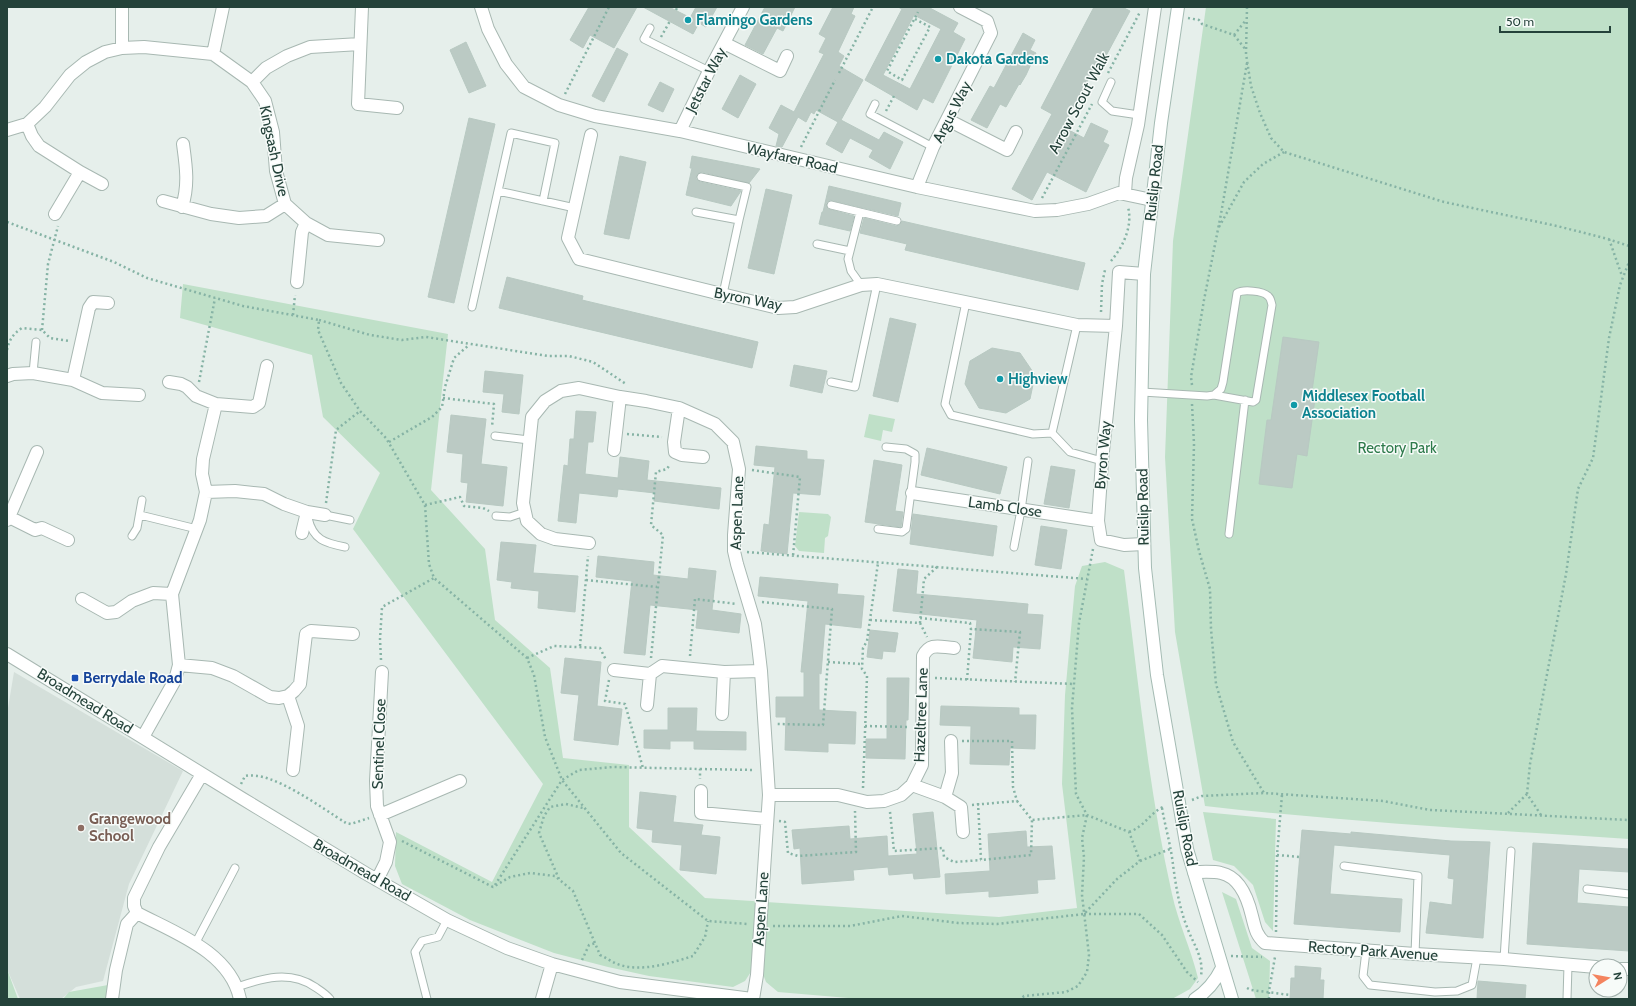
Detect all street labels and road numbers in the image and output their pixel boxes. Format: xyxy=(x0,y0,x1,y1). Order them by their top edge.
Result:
street label: Jetstar Way xyxy=(681,44,730,117)
street label: Arrow Scout Walk xyxy=(1045,49,1113,157)
street label: Argus Way xyxy=(929,78,975,146)
street label: Kingsash Drive xyxy=(256,104,293,198)
street label: Wayfarer Road xyxy=(745,139,839,177)
street label: Ruislip Road xyxy=(1141,144,1167,222)
street label: Byron Way xyxy=(712,284,784,314)
street label: Byron Way xyxy=(1091,420,1115,490)
street label: Ruislip Road xyxy=(1133,468,1153,546)
street label: Aspen Lane xyxy=(727,475,747,550)
street label: Lamb Close xyxy=(967,493,1043,521)
street label: Broadmead Road xyxy=(34,664,136,738)
street label: Hazeltree Lane xyxy=(910,667,932,763)
street label: Sentinel Close xyxy=(368,698,390,790)
street label: Ruislip Road xyxy=(1169,788,1201,868)
street label: Broadmead Road xyxy=(310,835,414,905)
street label: Aspen Lane xyxy=(749,871,773,947)
street label: Rectory Park Avenue xyxy=(1307,937,1439,965)

